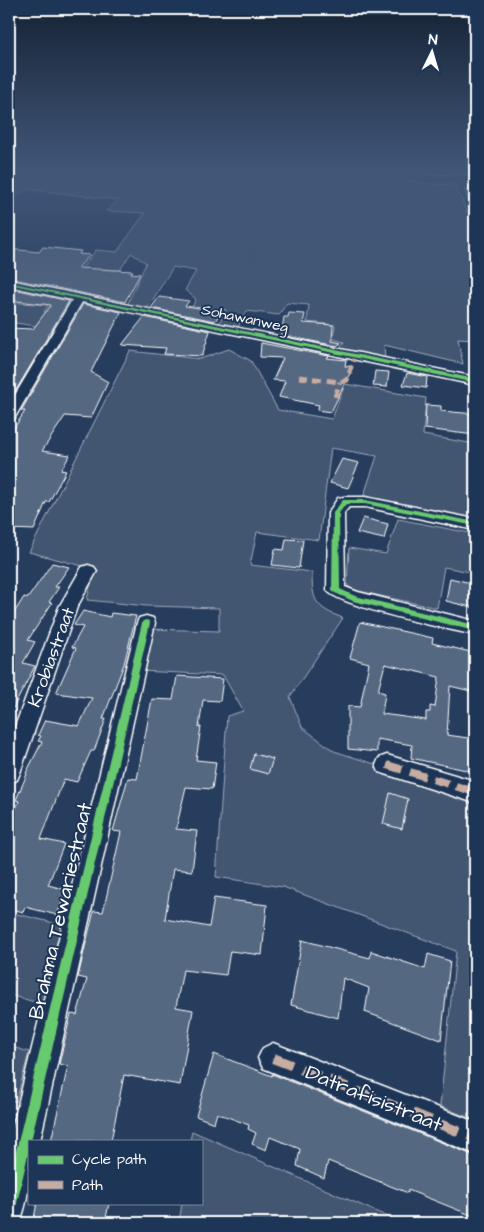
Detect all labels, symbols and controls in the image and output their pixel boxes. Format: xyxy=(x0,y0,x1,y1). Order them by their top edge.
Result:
north arrow xyxy=(406,28,456,78)
text: N xyxy=(428,30,439,50)
street label: Sohawanweg xyxy=(199,299,291,339)
street label: Krobiastraat xyxy=(22,603,81,711)
street label: Brahma Tewariestraat xyxy=(21,799,100,1022)
street label: Datrafisistraat xyxy=(301,1058,447,1139)
legend xyxy=(28,1140,202,1204)
text: Cycle path xyxy=(72,1149,147,1171)
text: Path xyxy=(72,1175,103,1196)

